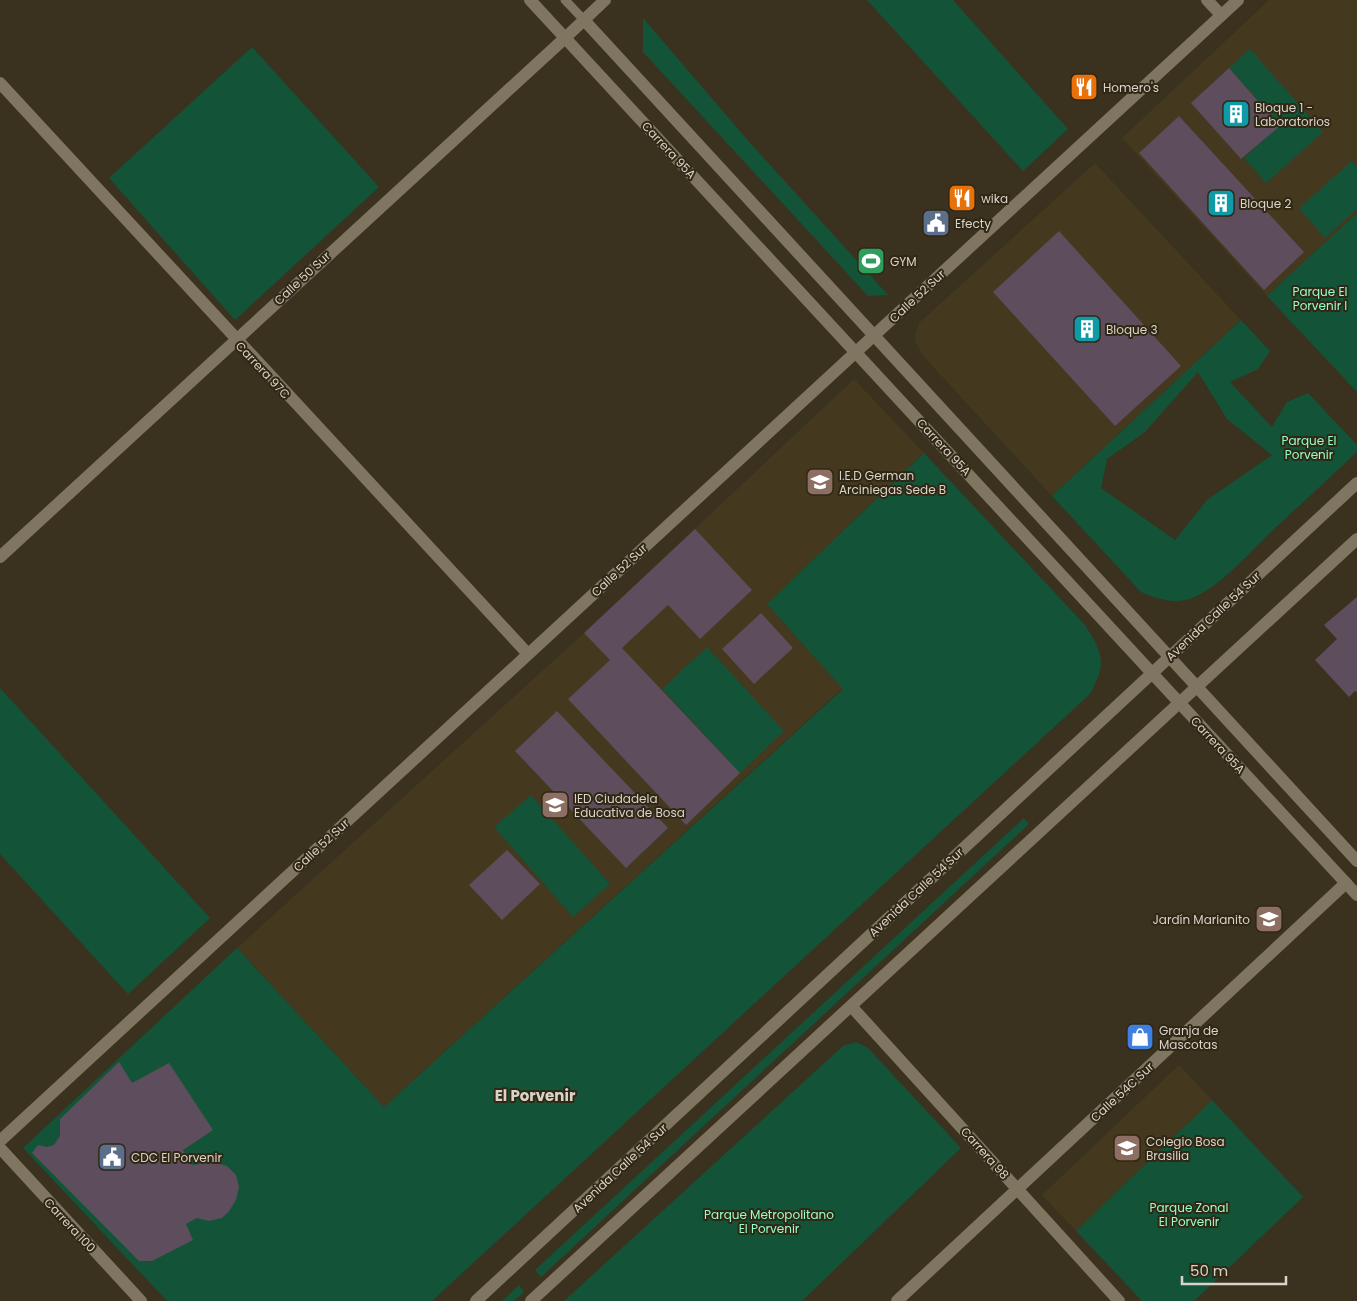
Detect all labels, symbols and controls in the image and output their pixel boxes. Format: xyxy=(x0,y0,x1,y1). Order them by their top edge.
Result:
restaurant icon: Homero's xyxy=(1069,72,1099,102)
place label: Homero's xyxy=(1103,79,1159,96)
building icon: Bloque 1 - Laboratorios xyxy=(1221,99,1251,129)
place label: Bloque 1 - Laboratorios xyxy=(1255,99,1330,130)
street label: Carrera 95A xyxy=(638,118,700,182)
restaurant icon: wika xyxy=(947,183,977,213)
building icon: Bloque 2 xyxy=(1206,188,1236,218)
place label: wika xyxy=(981,190,1008,207)
place label: Bloque 2 xyxy=(1240,195,1291,212)
public building icon: Efecty xyxy=(921,208,951,238)
place label: Efecty xyxy=(955,215,991,232)
sports icon: GYM xyxy=(856,246,886,276)
street label: Calle 50 Sur xyxy=(270,247,334,309)
place label: GYM xyxy=(890,253,917,270)
street label: Calle 52 Sur xyxy=(885,265,949,326)
park label: Parque El Porvenir I xyxy=(1292,283,1348,314)
building icon: Bloque 3 xyxy=(1072,314,1102,344)
place label: Bloque 3 xyxy=(1106,321,1158,338)
street label: Carrera 97C xyxy=(232,338,294,402)
street label: Carrera 95A xyxy=(913,415,975,479)
park label: Parque El Porvenir xyxy=(1281,432,1337,463)
school or university icon: I.E.D German Arciniegas Sede B xyxy=(805,467,835,497)
place label: I.E.D German Arciniegas Sede B xyxy=(839,467,946,498)
street label: Calle 52 Sur xyxy=(587,539,651,600)
street label: Avenida Calle 54 Sur xyxy=(1162,567,1264,664)
street label: Carrera 95A xyxy=(1187,713,1249,777)
school or university icon: IED Ciudadela Educativa de Bosa xyxy=(540,790,570,820)
place label: IED Ciudadela Educativa de Bosa xyxy=(574,790,685,821)
street label: Calle 52 Sur xyxy=(289,814,353,875)
street label: Avenida Calle 54 Sur xyxy=(865,843,967,940)
school or university icon: Jardín Marianito xyxy=(1254,904,1284,934)
place label: Jardín Marianito xyxy=(1152,911,1250,928)
shop icon: Granja de Mascotas xyxy=(1125,1022,1155,1052)
place label: Granja de Mascotas xyxy=(1159,1022,1218,1053)
street label: Calle 54C Sur xyxy=(1087,1058,1158,1126)
district label: El Porvenir xyxy=(495,1085,576,1106)
street label: Avenida Calle 54 Sur xyxy=(569,1119,671,1216)
street label: Carrera 98 xyxy=(957,1123,1013,1183)
school or university icon: Colegio Bosa Brasilia xyxy=(1112,1133,1142,1163)
place label: Colegio Bosa Brasilia xyxy=(1146,1133,1225,1164)
public building icon: CDC El Porvenir xyxy=(97,1142,127,1172)
place label: CDC El Porvenir xyxy=(131,1149,222,1166)
street label: Carrera 100 xyxy=(40,1194,100,1256)
park label: Parque Zonal El Porvenir xyxy=(1150,1199,1228,1230)
park label: Parque Metropolitano El Porvenir xyxy=(704,1206,834,1237)
scale bar xyxy=(1182,1254,1286,1286)
text: 50 m xyxy=(1190,1260,1228,1281)

